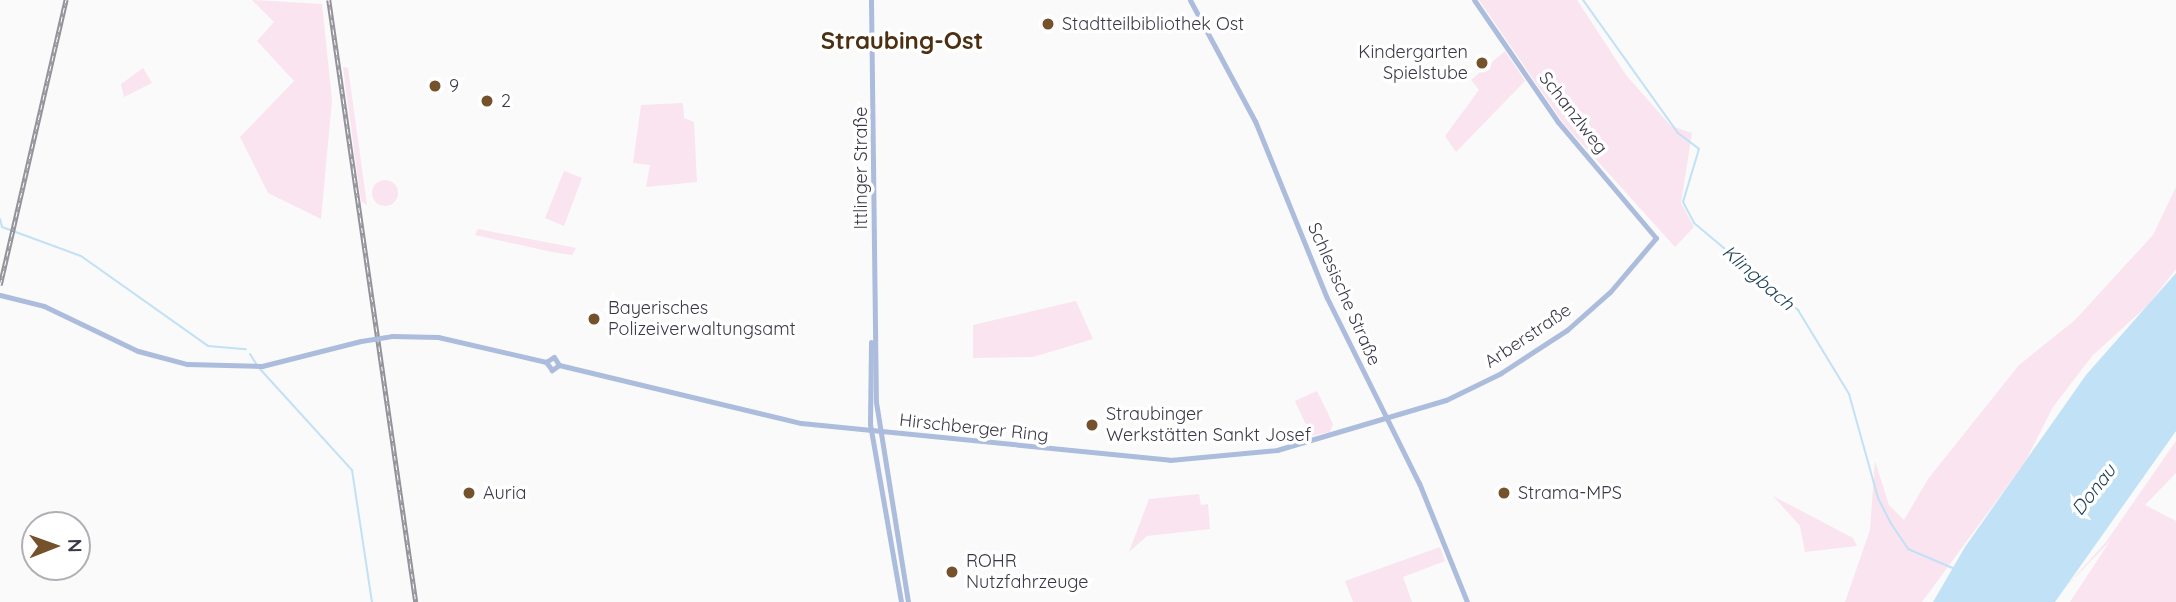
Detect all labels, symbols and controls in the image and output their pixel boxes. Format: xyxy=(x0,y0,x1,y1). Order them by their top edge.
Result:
place label: Stadtteilbibliothek Ost xyxy=(1062,13,1244,35)
marker: Stadtteilbibliothek Ost xyxy=(1040,16,1056,32)
district label: Straubing-Ost xyxy=(821,27,983,55)
place label: Kindergarten Spielstube xyxy=(1358,42,1468,84)
marker: Kindergarten Spielstube xyxy=(1474,55,1490,71)
street label: Schanzlweg xyxy=(1534,68,1612,158)
place label: 9 xyxy=(449,75,459,97)
marker: 9 xyxy=(427,78,443,94)
place label: 2 xyxy=(501,90,511,112)
marker: 2 xyxy=(479,93,495,109)
street label: Ittlinger Straße xyxy=(850,107,872,229)
street label: Schlesische Straße xyxy=(1303,219,1385,369)
water label: Klingbach xyxy=(1717,241,1799,315)
place label: Bayerisches Polizeiverwaltungsamt xyxy=(608,298,796,340)
street label: Arberstraße xyxy=(1481,299,1575,373)
marker: Bayerisches Polizeiverwaltungsamt xyxy=(586,311,602,327)
place label: Straubinger Werkstätten Sankt Josef xyxy=(1106,404,1311,446)
street label: Hirschberger Ring xyxy=(898,409,1050,447)
marker: Straubinger Werkstätten Sankt Josef xyxy=(1084,417,1100,433)
water label: Donau xyxy=(2067,460,2121,520)
place label: Auria xyxy=(483,482,526,504)
place label: Strama-MPS xyxy=(1518,482,1622,504)
marker: Auria xyxy=(461,485,477,501)
marker: Strama-MPS xyxy=(1496,485,1512,501)
north arrow xyxy=(21,511,91,581)
text: N xyxy=(63,538,87,553)
place label: ROHR Nutzfahrzeuge xyxy=(966,551,1088,594)
marker: ROHR Nutzfahrzeuge xyxy=(944,564,960,580)

